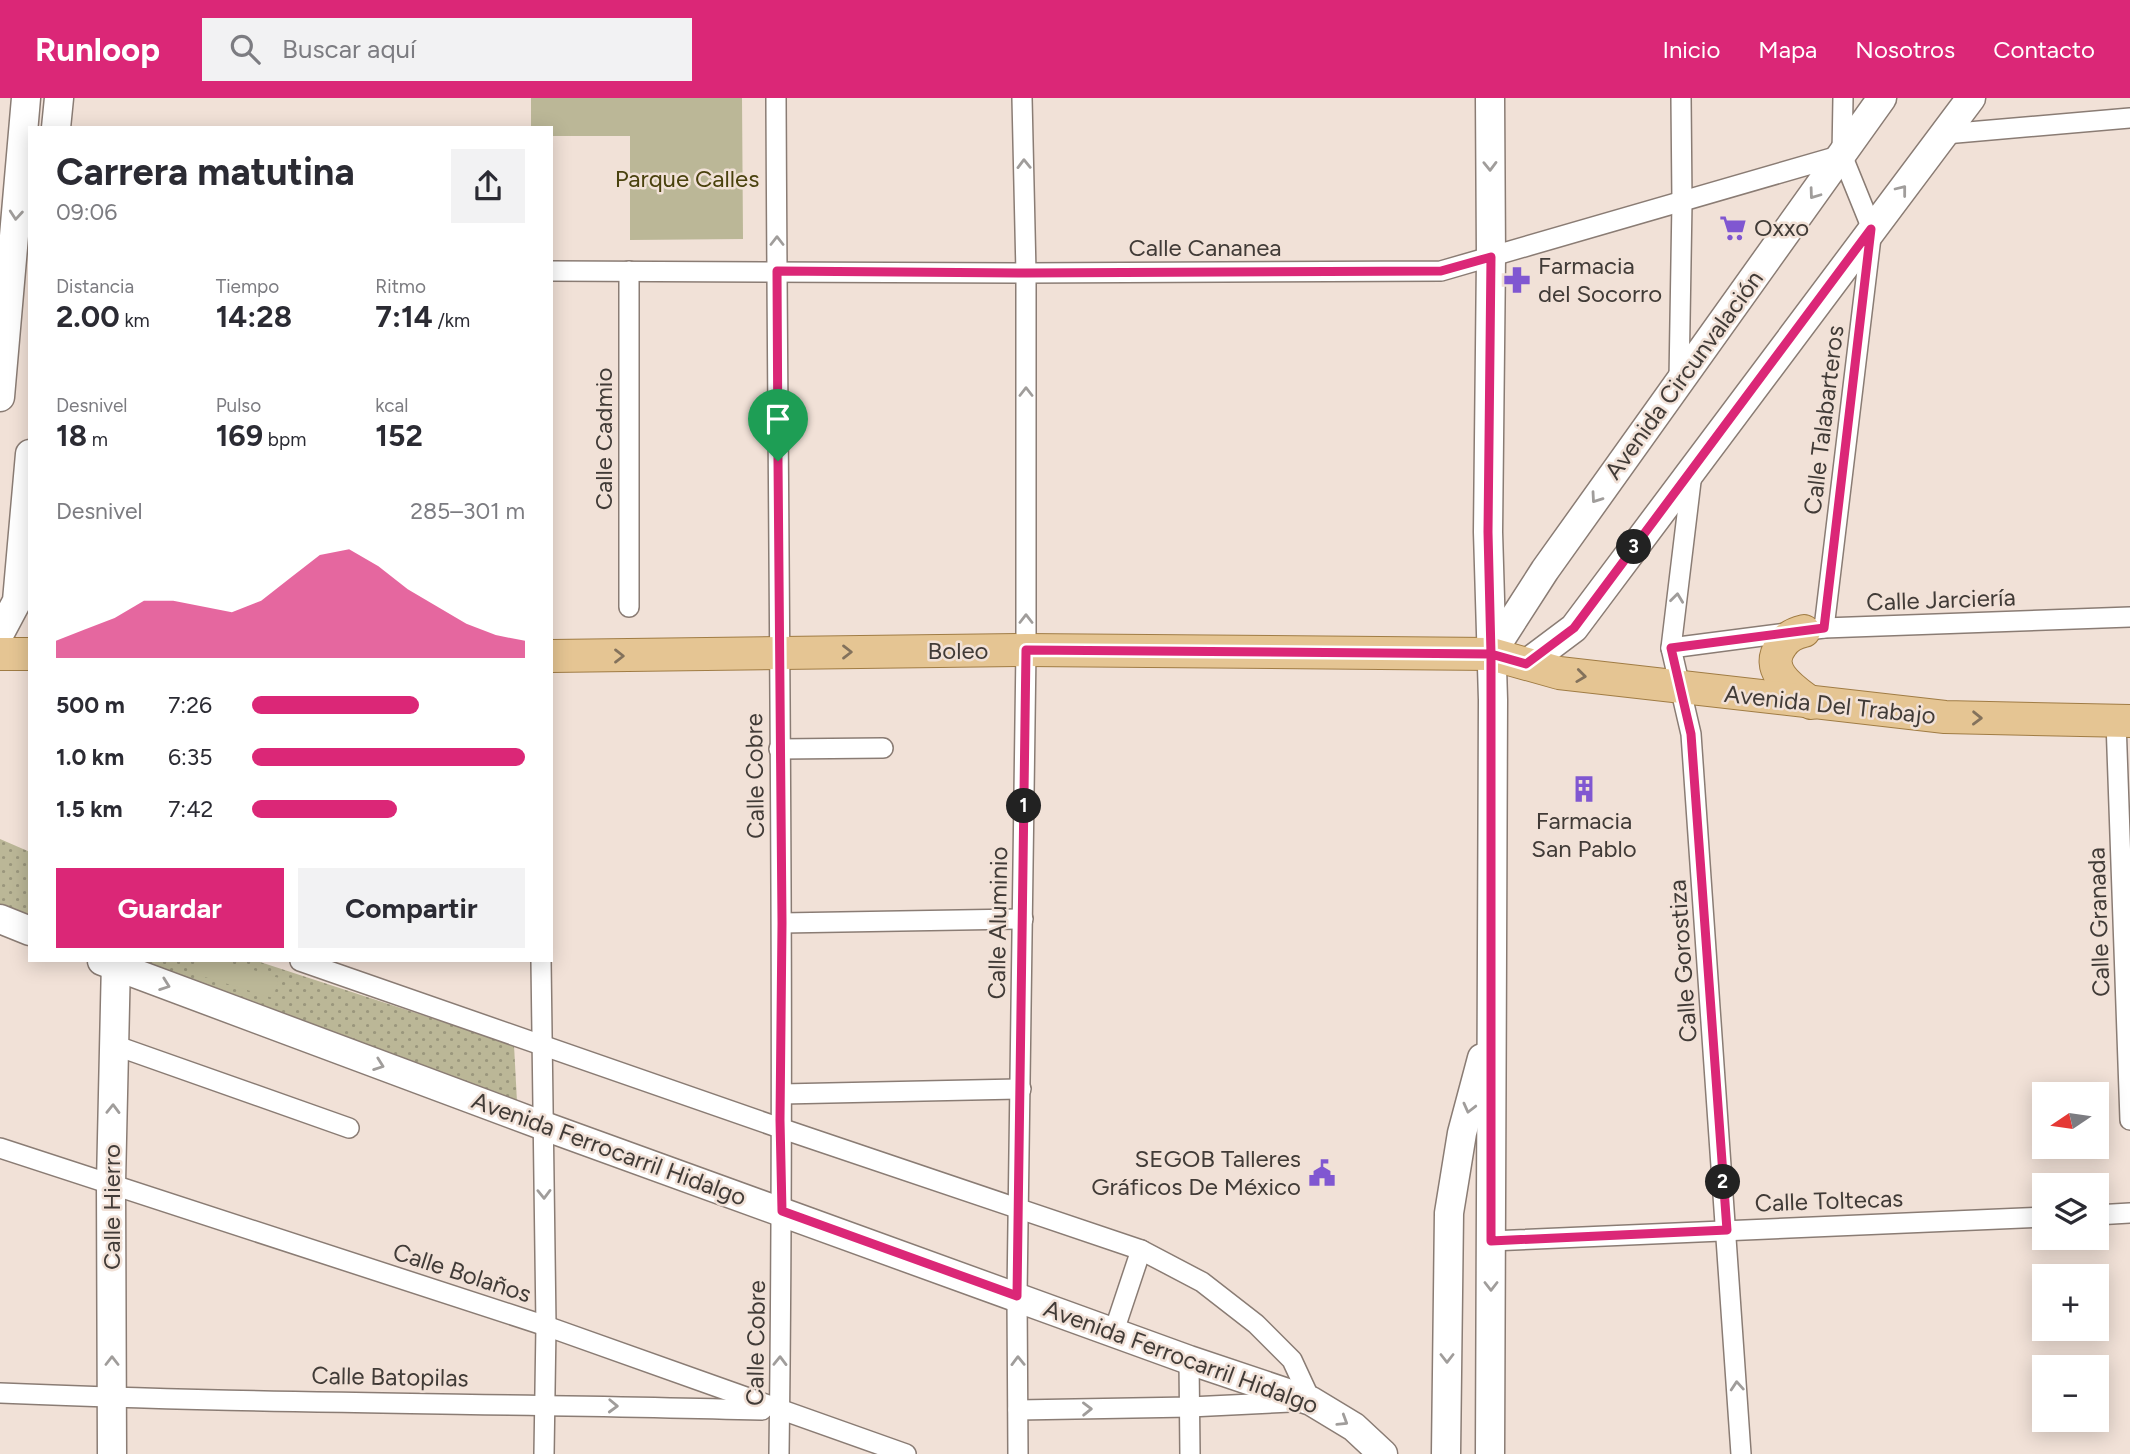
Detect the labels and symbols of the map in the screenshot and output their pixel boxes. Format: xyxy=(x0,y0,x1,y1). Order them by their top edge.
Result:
one-way arrow xyxy=(1016,159,1031,170)
one-way arrow xyxy=(1482,161,1498,172)
park label: Parque Calles xyxy=(615,164,759,193)
one-way arrow xyxy=(1893,185,1906,198)
one-way arrow xyxy=(1810,186,1822,199)
one-way arrow xyxy=(9,210,24,221)
supermarket icon: Oxxo xyxy=(1718,213,1748,243)
place label: Oxxo xyxy=(1754,213,1809,242)
street label: Calle Cananea xyxy=(1128,233,1282,262)
one-way arrow xyxy=(769,235,785,246)
place label: Farmacia del Socorro xyxy=(1538,251,1662,308)
pharmacy icon: Farmacia del Socorro xyxy=(1502,265,1532,295)
street label: Avenida Circunvalación xyxy=(1598,265,1769,485)
street label: Calle Talabarteros xyxy=(1798,324,1849,516)
street label: Calle Cadmio xyxy=(589,368,618,510)
one-way arrow xyxy=(1018,386,1034,397)
pin xyxy=(748,389,808,461)
one-way arrow xyxy=(1592,490,1604,503)
pin: 3 xyxy=(1616,530,1652,564)
street label: Calle Jarciería xyxy=(1866,582,2016,617)
one-way arrow xyxy=(1669,592,1684,604)
one-way arrow xyxy=(1018,614,1034,624)
street label: Boleo xyxy=(928,636,988,665)
one-way arrow xyxy=(842,644,853,660)
one-way arrow xyxy=(615,648,625,664)
one-way arrow xyxy=(1575,669,1587,684)
street label: Avenida Del Trabajo xyxy=(1723,679,1937,730)
one-way arrow xyxy=(1973,710,1983,726)
street label: Calle Cobre xyxy=(739,713,770,839)
building icon: Farmacia San Pablo xyxy=(1569,774,1599,804)
pin: 1 xyxy=(1006,788,1042,824)
place label: Farmacia San Pablo xyxy=(1531,806,1637,863)
street label: Calle Aluminio xyxy=(982,846,1013,1000)
street label: Calle Granada xyxy=(2081,847,2116,997)
street label: Calle Gorostiza xyxy=(1662,879,1703,1043)
one-way arrow xyxy=(159,977,171,991)
one-way arrow xyxy=(372,1056,384,1070)
north arrow xyxy=(2032,1082,2109,1158)
street label: Avenida Ferrocarril Hidalgo xyxy=(468,1085,750,1212)
one-way arrow xyxy=(1463,1102,1477,1114)
one-way arrow xyxy=(105,1104,121,1114)
street label: Calle Hierro xyxy=(97,1144,126,1270)
place label: SEGOB Talleres Gráficos De México xyxy=(1091,1144,1301,1201)
public building icon: SEGOB Talleres Gráficos De México xyxy=(1307,1158,1337,1188)
pin: 2 xyxy=(1706,1164,1740,1200)
street label: Calle Toltecas xyxy=(1754,1183,1904,1218)
one-way arrow xyxy=(536,1190,552,1200)
street label: Calle Bolaños xyxy=(389,1237,535,1309)
street label: Calle Cobre xyxy=(740,1280,771,1406)
one-way arrow xyxy=(1483,1281,1499,1292)
street label: Avenida Ferrocarril Hidalgo xyxy=(1040,1293,1322,1420)
one-way arrow xyxy=(1439,1353,1455,1363)
one-way arrow xyxy=(104,1356,120,1366)
one-way arrow xyxy=(772,1356,788,1366)
one-way arrow xyxy=(1010,1356,1026,1366)
street label: Calle Batopilas xyxy=(311,1361,469,1392)
one-way arrow xyxy=(1730,1380,1745,1391)
one-way arrow xyxy=(608,1398,619,1414)
one-way arrow xyxy=(1082,1401,1092,1417)
one-way arrow xyxy=(1335,1412,1348,1425)

